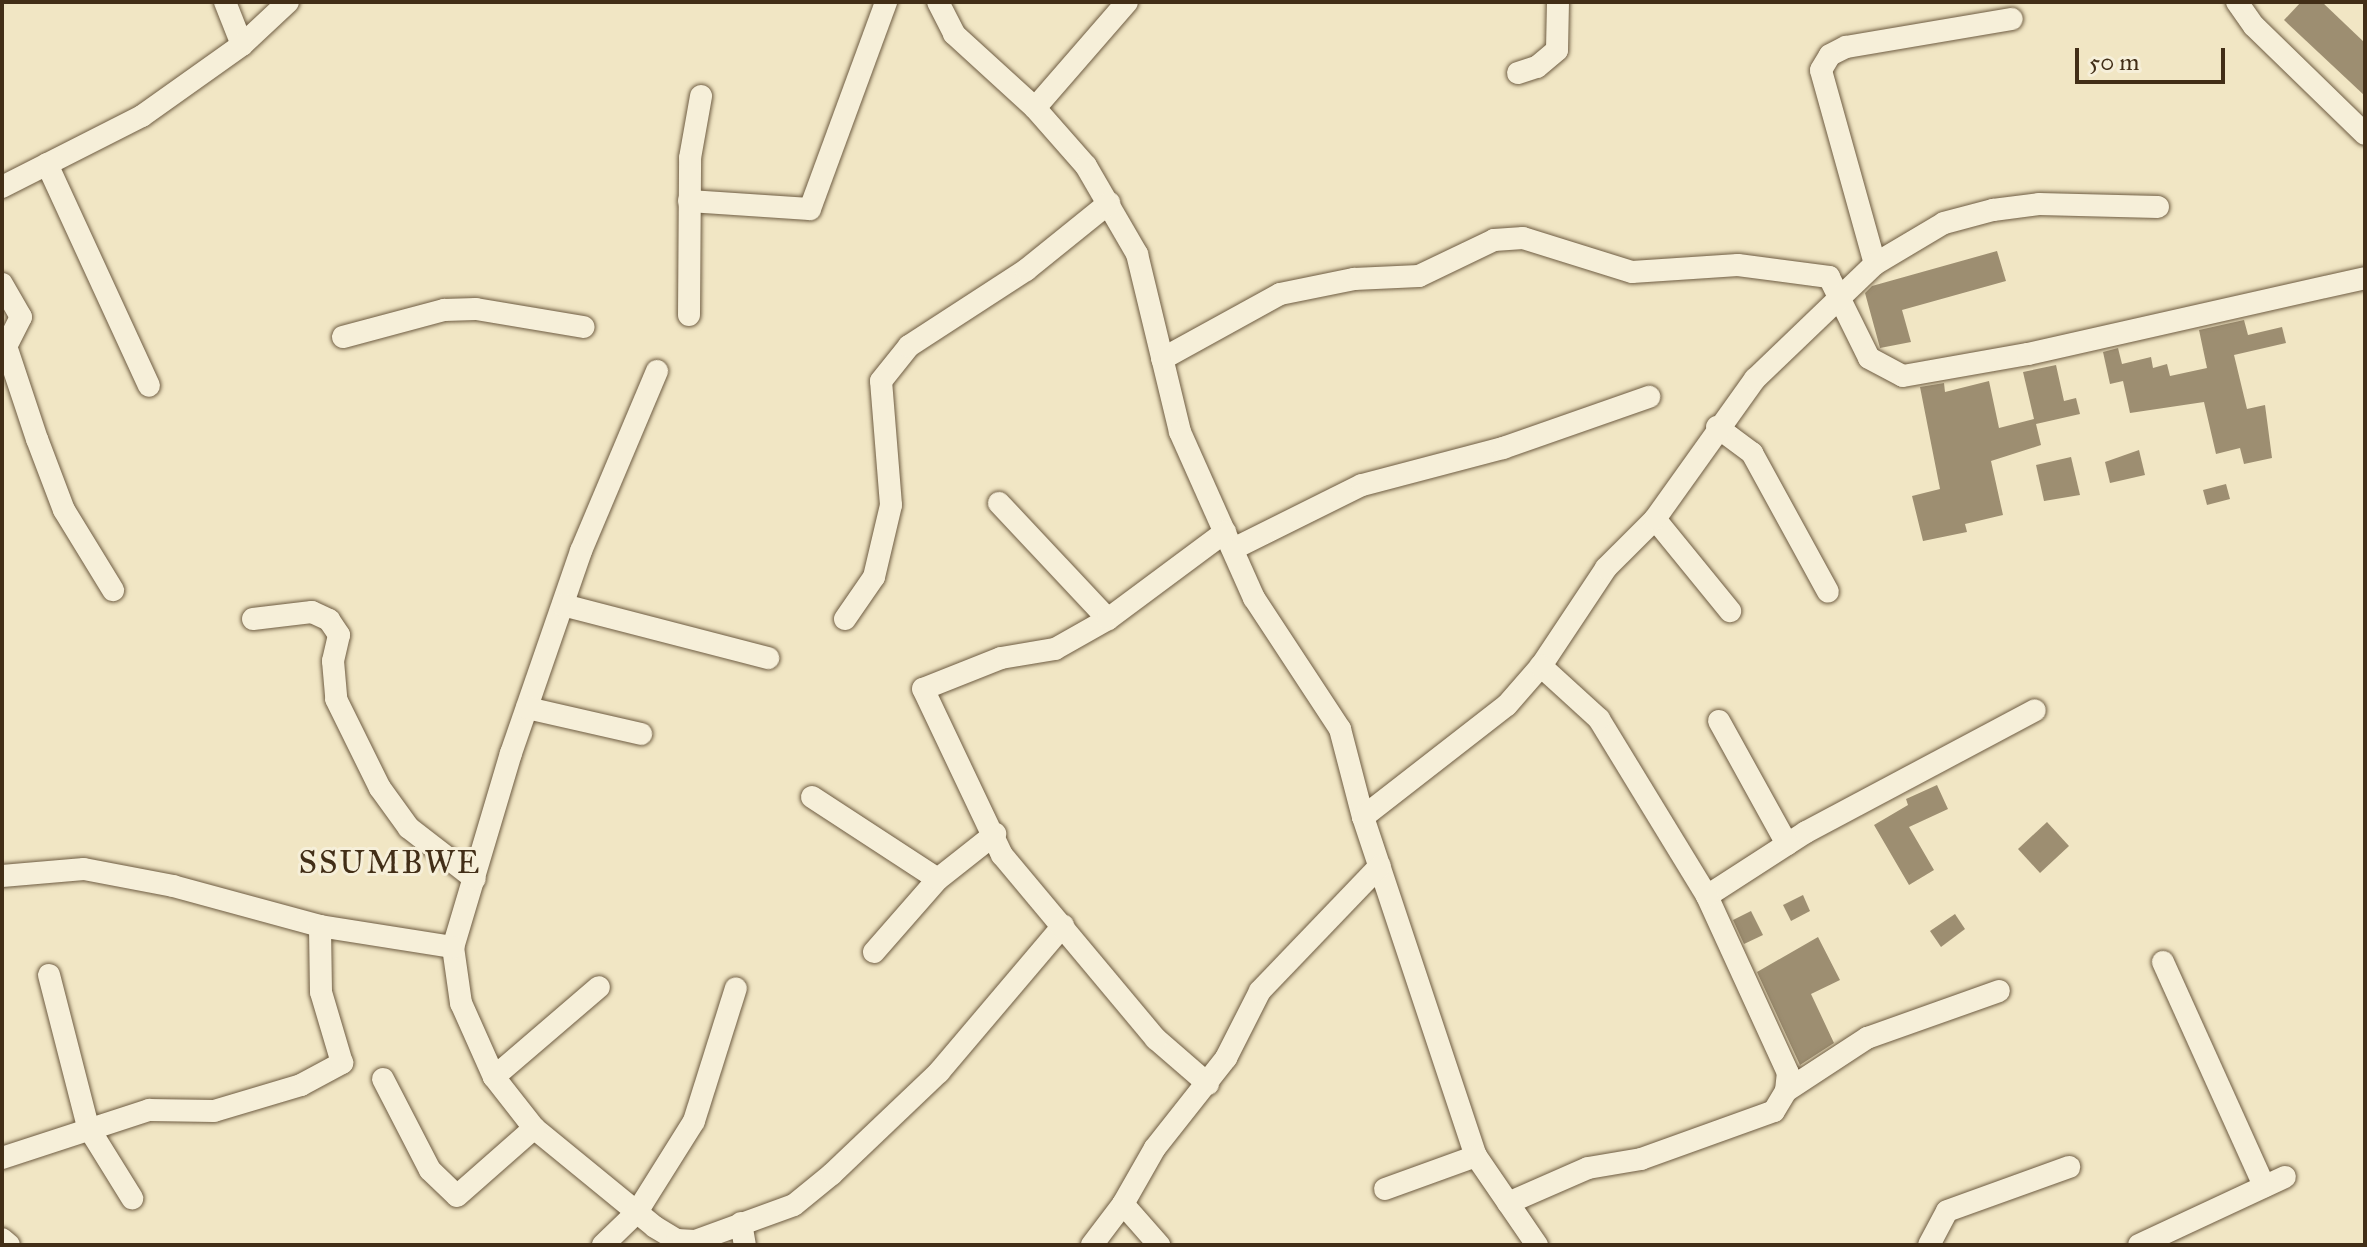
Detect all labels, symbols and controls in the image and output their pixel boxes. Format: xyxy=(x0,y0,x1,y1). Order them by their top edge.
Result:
scale bar xyxy=(2079,32,2229,82)
text: 50 m xyxy=(2089,47,2139,77)
district label: SSUMBWE xyxy=(298,844,482,882)

